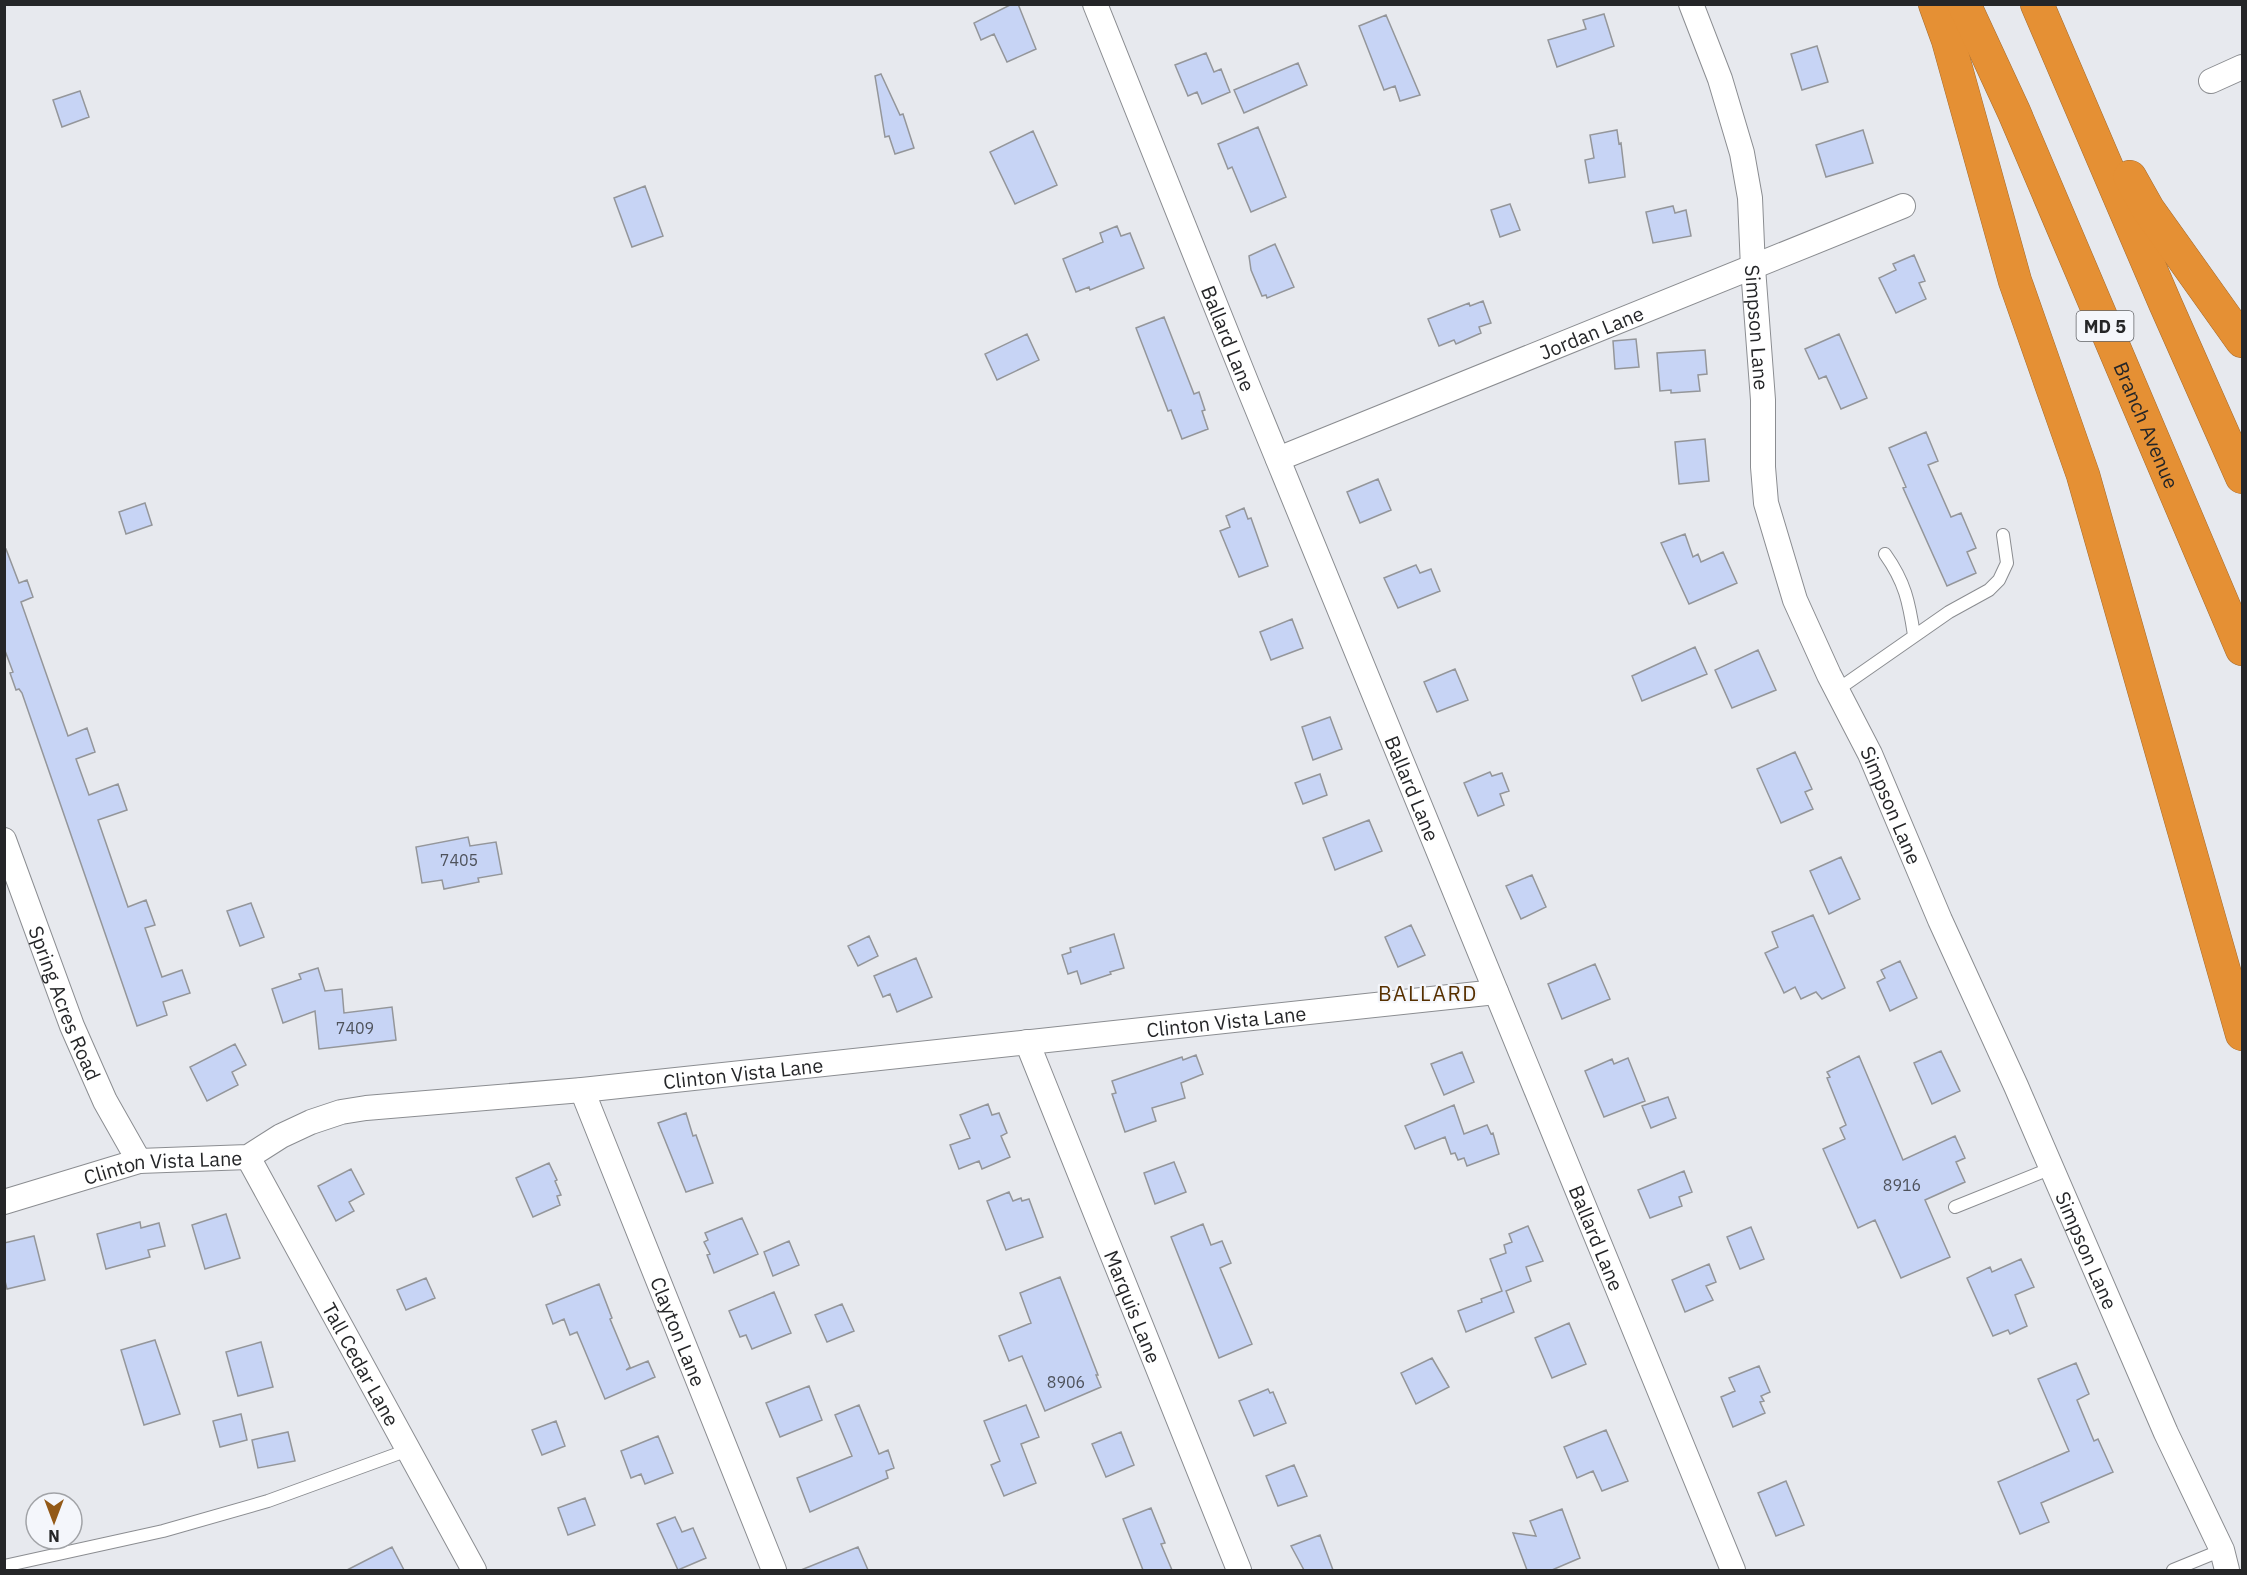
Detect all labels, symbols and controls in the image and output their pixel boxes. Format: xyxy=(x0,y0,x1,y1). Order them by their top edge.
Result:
street label: Simpson Lane xyxy=(1739,264,1776,391)
street label: Ballard Lane xyxy=(1195,281,1262,395)
street label: Jordan Lane xyxy=(1535,299,1647,365)
road number: MD 5 xyxy=(2076,311,2134,341)
street label: Branch Avenue xyxy=(2108,357,2186,493)
street label: Ballard Lane xyxy=(1379,731,1446,845)
street label: Simpson Lane xyxy=(1855,741,1928,868)
house number: 7405 xyxy=(440,850,478,870)
street label: Spring Acres Road xyxy=(23,922,108,1084)
district label: BALLARD xyxy=(1378,979,1478,1007)
street label: Clinton Vista Lane xyxy=(1145,999,1308,1043)
house number: 7409 xyxy=(336,1018,374,1038)
street label: Clinton Vista Lane xyxy=(662,1051,824,1095)
street label: Clinton Vista Lane xyxy=(80,1144,243,1191)
house number: 8916 xyxy=(1883,1175,1921,1195)
street label: Ballard Lane xyxy=(1563,1181,1631,1295)
street label: Simpson Lane xyxy=(2050,1187,2124,1313)
street label: Marquis Lane xyxy=(1098,1246,1168,1367)
street label: Clayton Lane xyxy=(645,1273,713,1390)
street label: Tall Cedar Lane xyxy=(317,1297,406,1431)
house number: 8906 xyxy=(1047,1372,1085,1392)
north arrow xyxy=(24,1491,84,1551)
text: N xyxy=(48,1526,60,1546)

